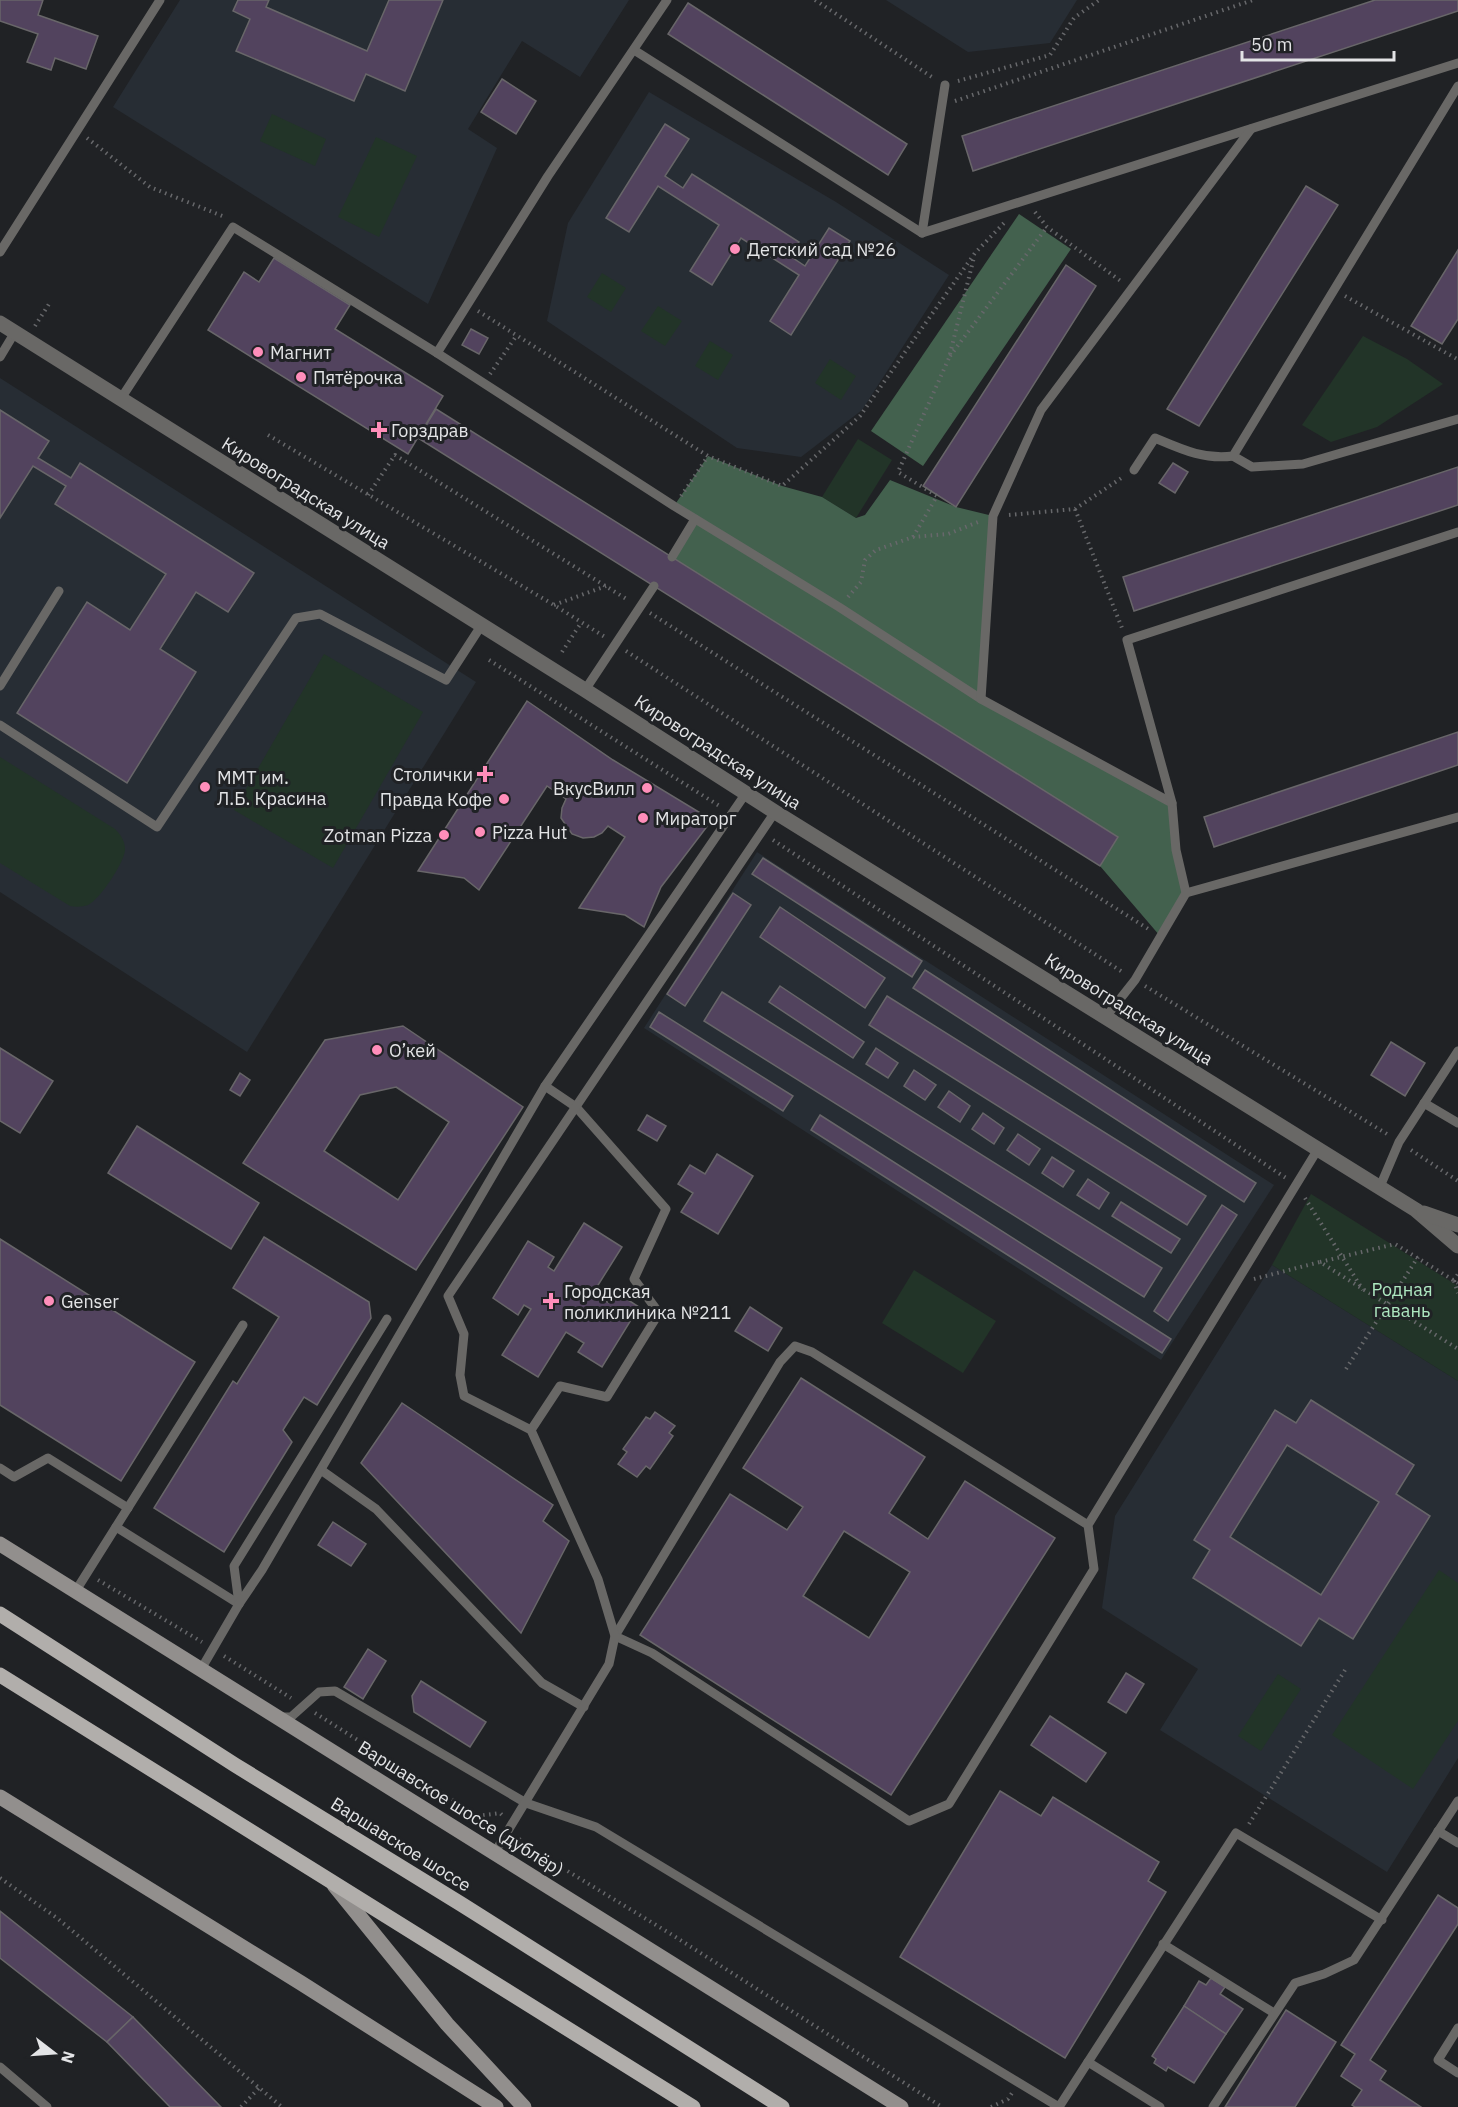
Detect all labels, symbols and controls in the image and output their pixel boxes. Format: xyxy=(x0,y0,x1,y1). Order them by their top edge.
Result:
scale bar xyxy=(1242,24,1394,62)
text: 50 m xyxy=(1251,33,1293,56)
place label: Детский сад №26 xyxy=(747,238,896,261)
marker: Детский сад №26 xyxy=(728,242,742,256)
place label: Магнит xyxy=(270,341,332,364)
marker: Магнит xyxy=(251,345,265,359)
place label: Пятёрочка xyxy=(313,366,403,389)
marker: Пятёрочка xyxy=(294,370,308,384)
place label: Горздрав xyxy=(391,419,469,442)
marker: Горздрав xyxy=(372,423,386,437)
street label: Кировоградская улица xyxy=(218,432,395,554)
street label: Кировоградская улица xyxy=(630,689,806,815)
place label: Столички xyxy=(393,763,473,786)
place label: ММТ им. Л.Б. Красина xyxy=(217,766,327,810)
marker: Столички xyxy=(478,767,492,781)
place label: ВкусВилл xyxy=(553,777,635,800)
marker: ММТ им. Л.Б. Красина xyxy=(198,780,212,794)
marker: ВкусВилл xyxy=(640,781,654,795)
place label: Правда Кофе xyxy=(380,788,492,811)
marker: Правда Кофе xyxy=(497,792,511,806)
place label: Мираторг xyxy=(655,807,737,830)
marker: Мираторг xyxy=(636,811,650,825)
place label: Pizza Hut xyxy=(492,821,567,844)
place label: Zotman Pizza xyxy=(324,824,432,847)
marker: Pizza Hut xyxy=(473,825,487,839)
marker: Zotman Pizza xyxy=(437,828,451,842)
street label: Кировоградская улица xyxy=(1041,948,1218,1070)
place label: О’кей xyxy=(389,1039,436,1062)
marker: О’кей xyxy=(370,1043,384,1057)
park label: Родная гавань xyxy=(1371,1278,1433,1322)
place label: Городская поликлиника №211 xyxy=(564,1280,731,1324)
place label: Genser xyxy=(61,1290,119,1313)
marker: Городская поликлиника №211 xyxy=(542,1292,560,1310)
marker: Genser xyxy=(42,1294,56,1308)
street label: Варшавское шоссе (дублёр) xyxy=(354,1736,568,1880)
street label: Варшавское шоссе xyxy=(327,1792,475,1896)
north arrow xyxy=(24,2023,84,2083)
text: N xyxy=(57,2049,80,2066)

